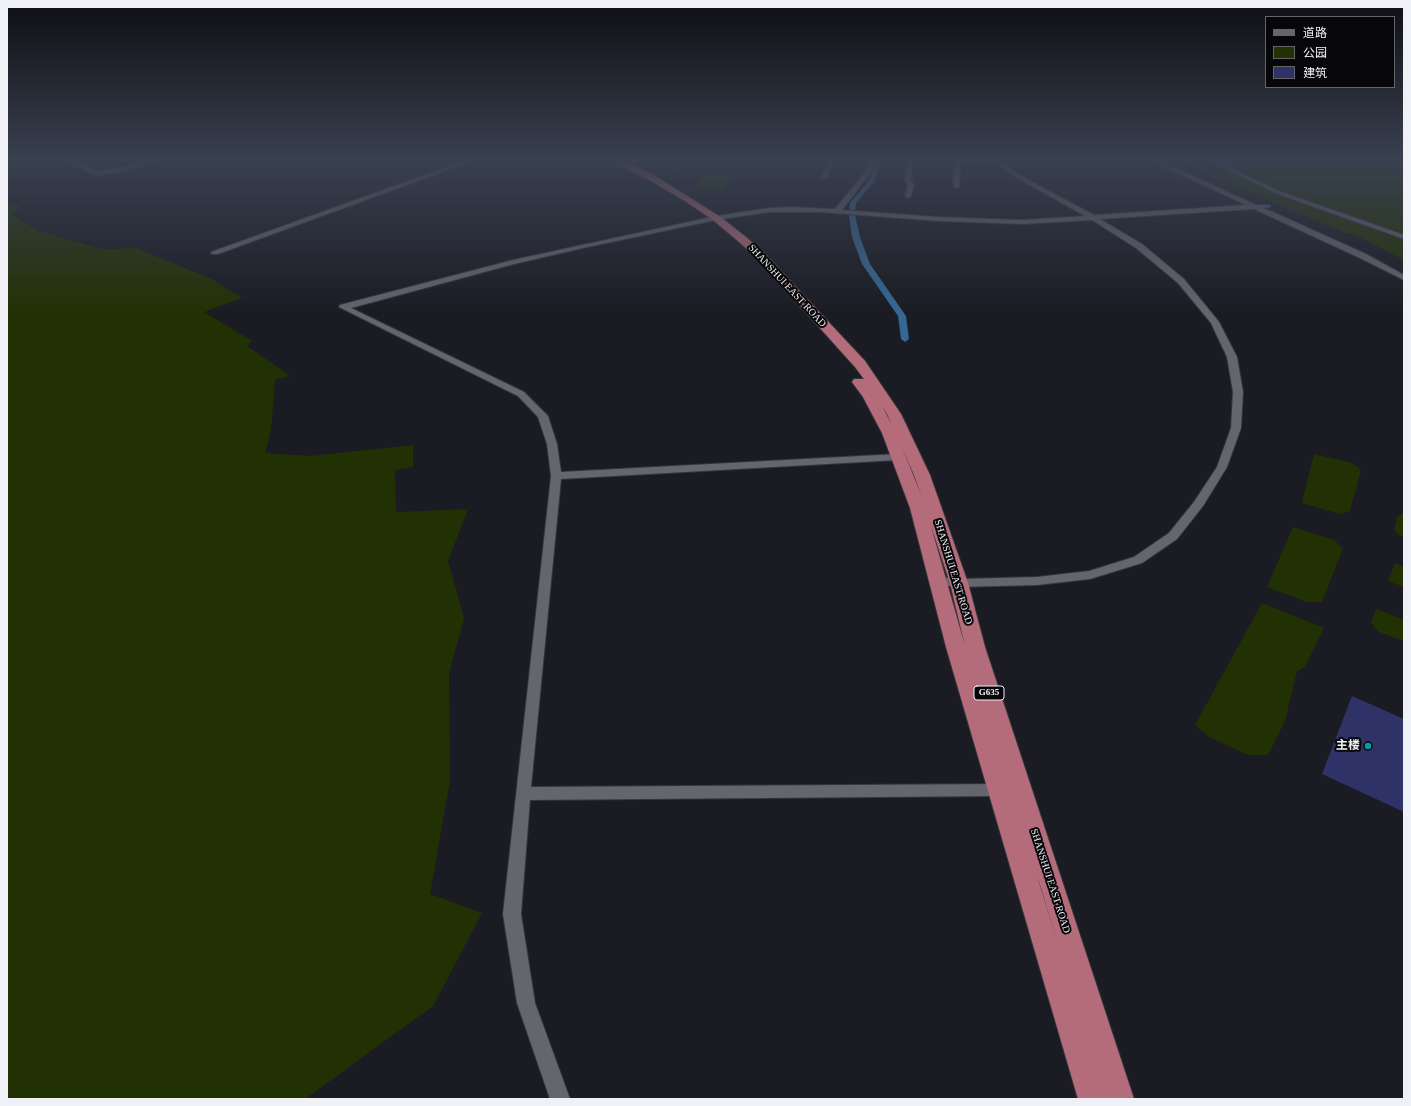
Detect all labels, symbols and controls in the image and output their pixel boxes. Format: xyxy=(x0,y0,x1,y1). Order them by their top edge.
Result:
legend xyxy=(1265,16,1395,88)
text: 道路 xyxy=(1303,26,1327,40)
text: 公园 xyxy=(1303,46,1327,60)
text: 建筑 xyxy=(1303,66,1327,80)
street label: SHANSHUI EAST ROAD xyxy=(745,242,829,330)
street label: SHANSHUI EAST ROAD xyxy=(931,518,975,626)
road number: G635 xyxy=(974,686,1004,700)
place label: 主楼 xyxy=(1336,739,1360,753)
marker: 主楼 xyxy=(1363,741,1373,751)
street label: SHANSHUI EAST ROAD xyxy=(1027,827,1073,935)

